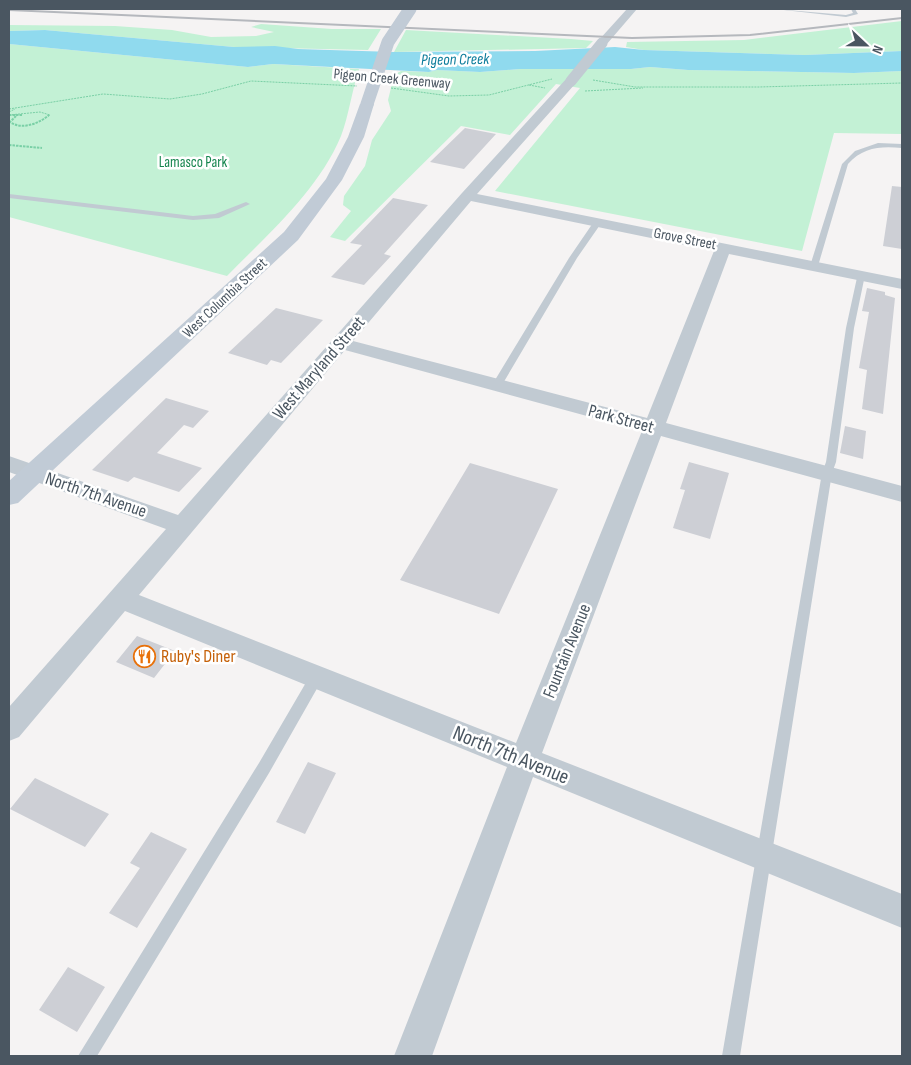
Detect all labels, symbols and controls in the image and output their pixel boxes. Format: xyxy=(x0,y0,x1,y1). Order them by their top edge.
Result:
north arrow xyxy=(841,20,891,70)
text: N xyxy=(868,43,887,56)
water label: Pigeon Creek xyxy=(421,50,490,70)
street label: Pigeon Creek Greenway xyxy=(333,64,451,94)
park label: Lamasco Park xyxy=(159,153,228,172)
street label: Grove Street xyxy=(652,224,718,254)
street label: West Columbia Street xyxy=(179,254,272,342)
street label: West Maryland Street xyxy=(269,312,370,424)
street label: Park Street xyxy=(586,400,657,438)
street label: North 7th Avenue xyxy=(43,468,149,522)
street label: Fountain Avenue xyxy=(539,601,595,701)
restaurant icon: Ruby's Diner xyxy=(133,644,157,668)
place label: Ruby's Diner xyxy=(161,646,236,667)
street label: North 7th Avenue xyxy=(449,720,573,790)

